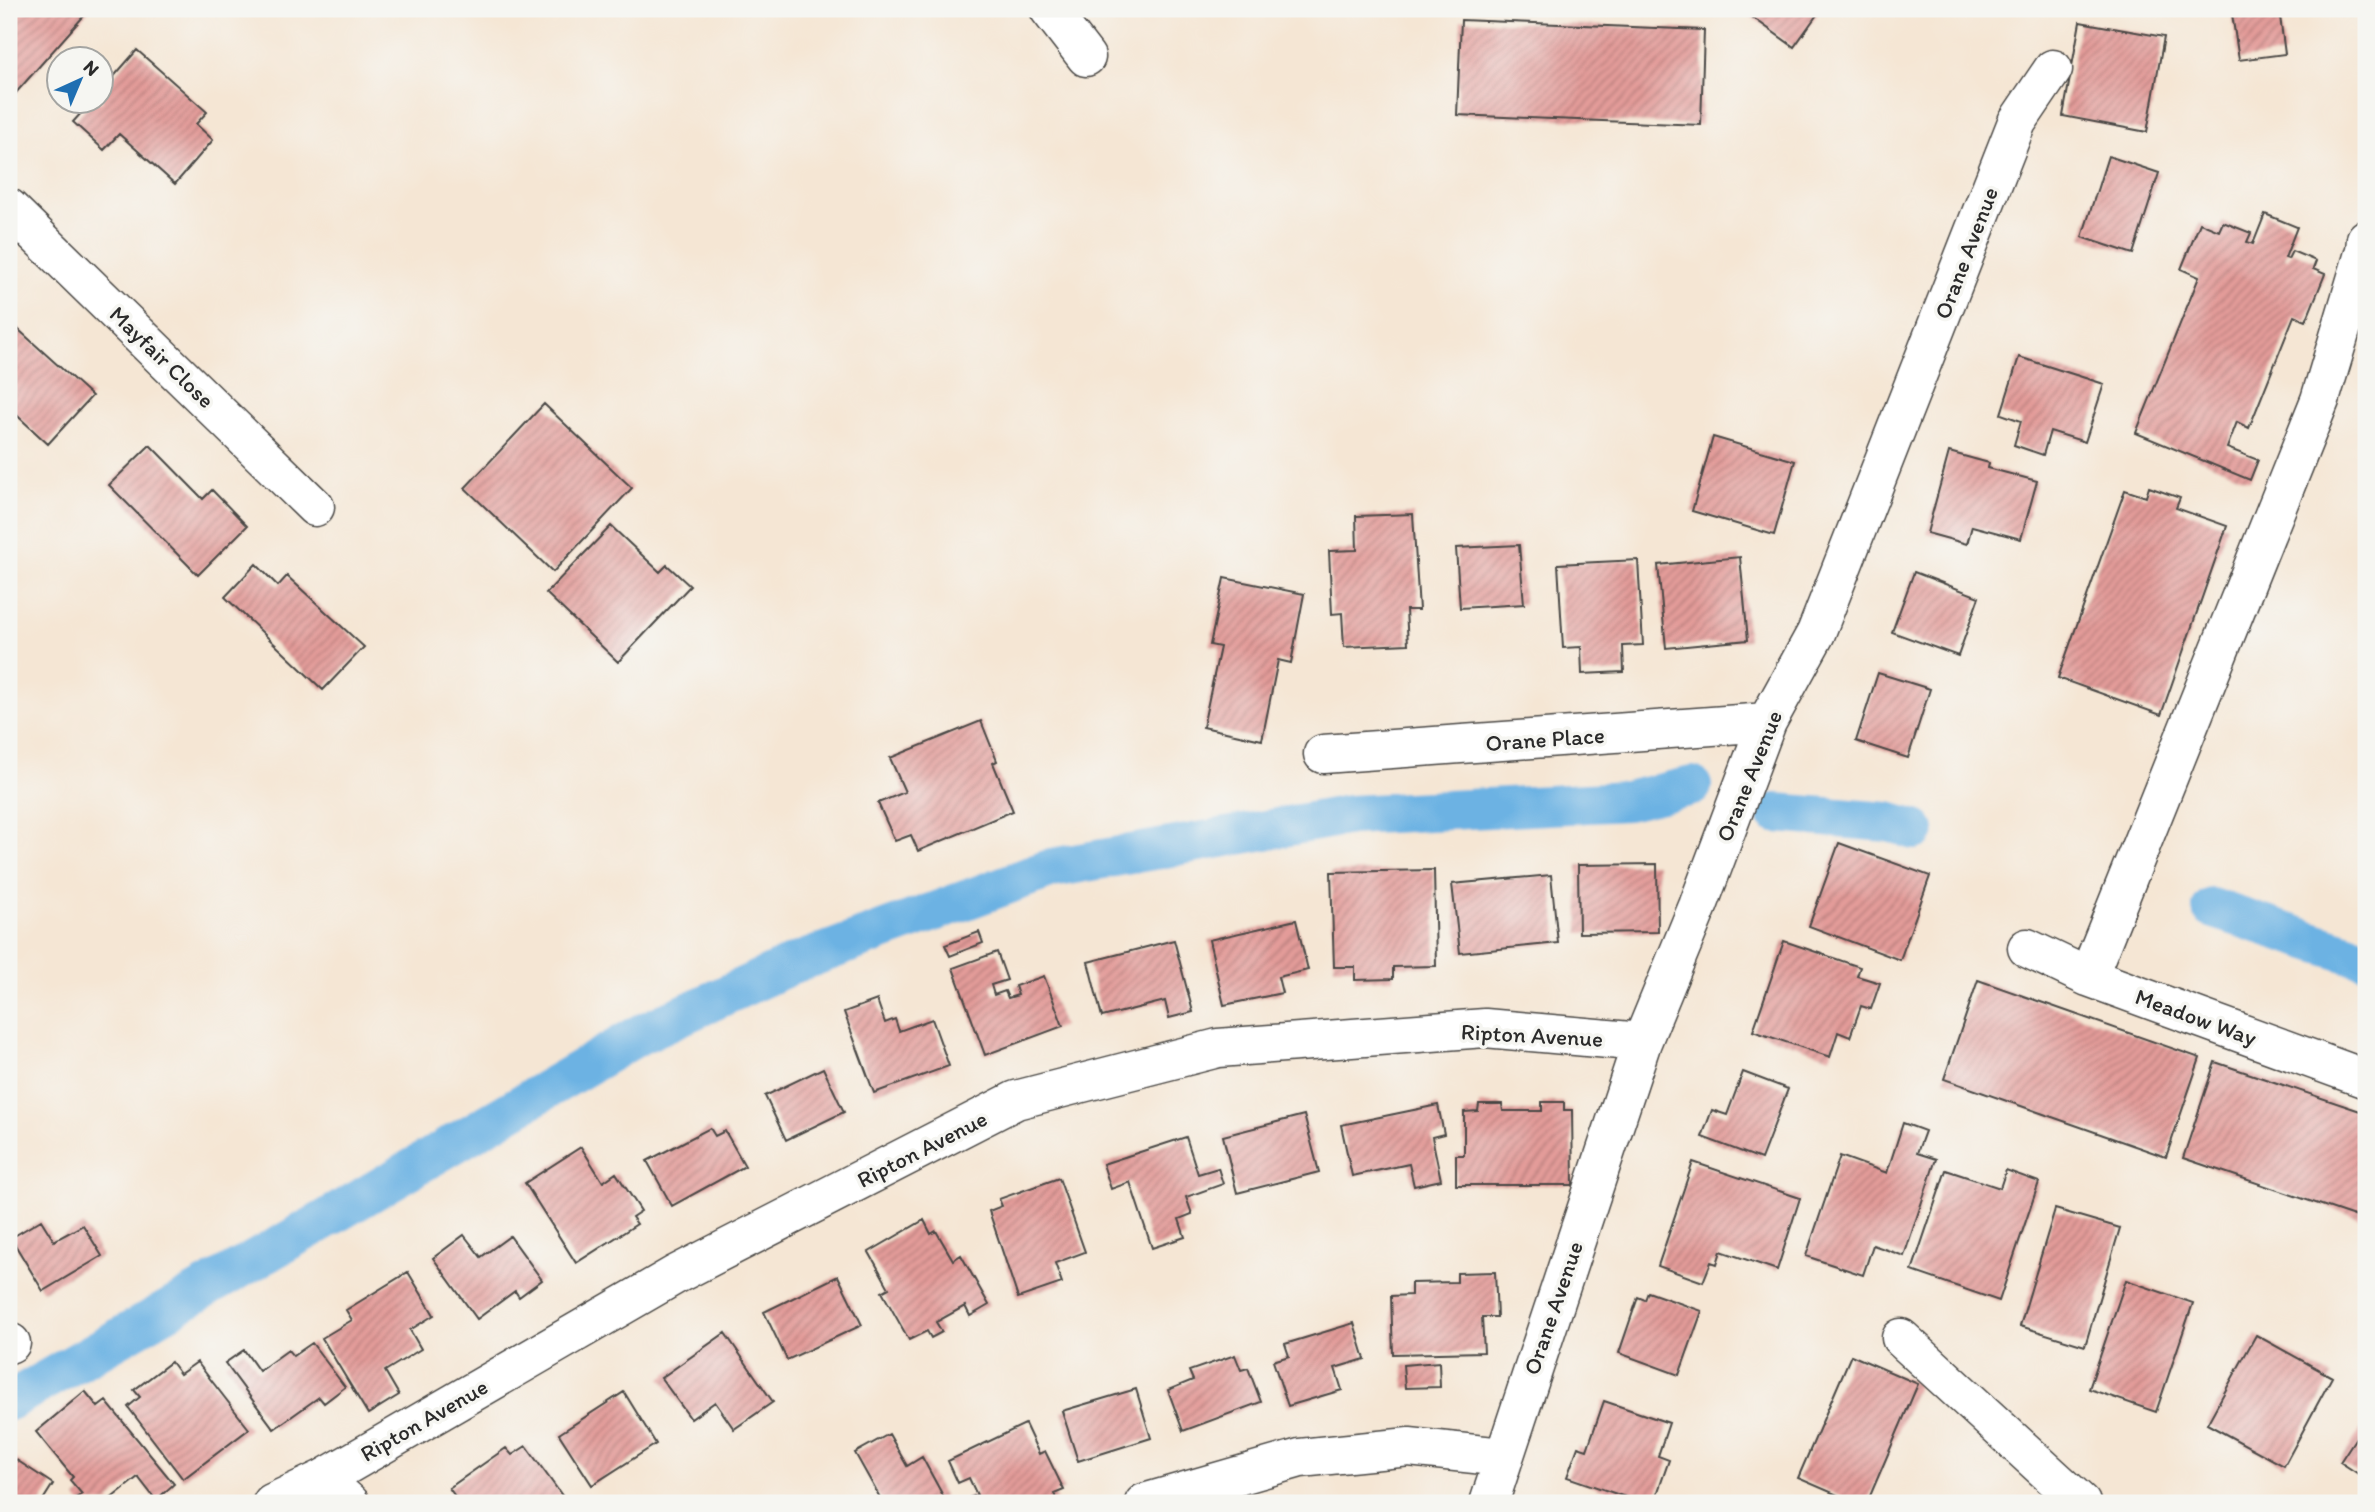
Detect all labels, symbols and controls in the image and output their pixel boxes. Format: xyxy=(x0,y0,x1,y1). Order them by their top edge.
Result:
north arrow xyxy=(46,46,116,116)
text: N xyxy=(79,55,104,81)
street label: Orane Avenue xyxy=(1928,183,2004,323)
street label: Mayfair Close xyxy=(104,300,220,414)
street label: Orane Avenue xyxy=(1710,706,1788,846)
street label: Orane Place xyxy=(1484,721,1606,757)
street label: Meadow Way xyxy=(2131,982,2261,1052)
street label: Ripton Avenue xyxy=(1460,1017,1604,1053)
street label: Ripton Avenue xyxy=(852,1104,992,1194)
street label: Orane Avenue xyxy=(1517,1238,1589,1378)
street label: Ripton Avenue xyxy=(355,1372,493,1468)

